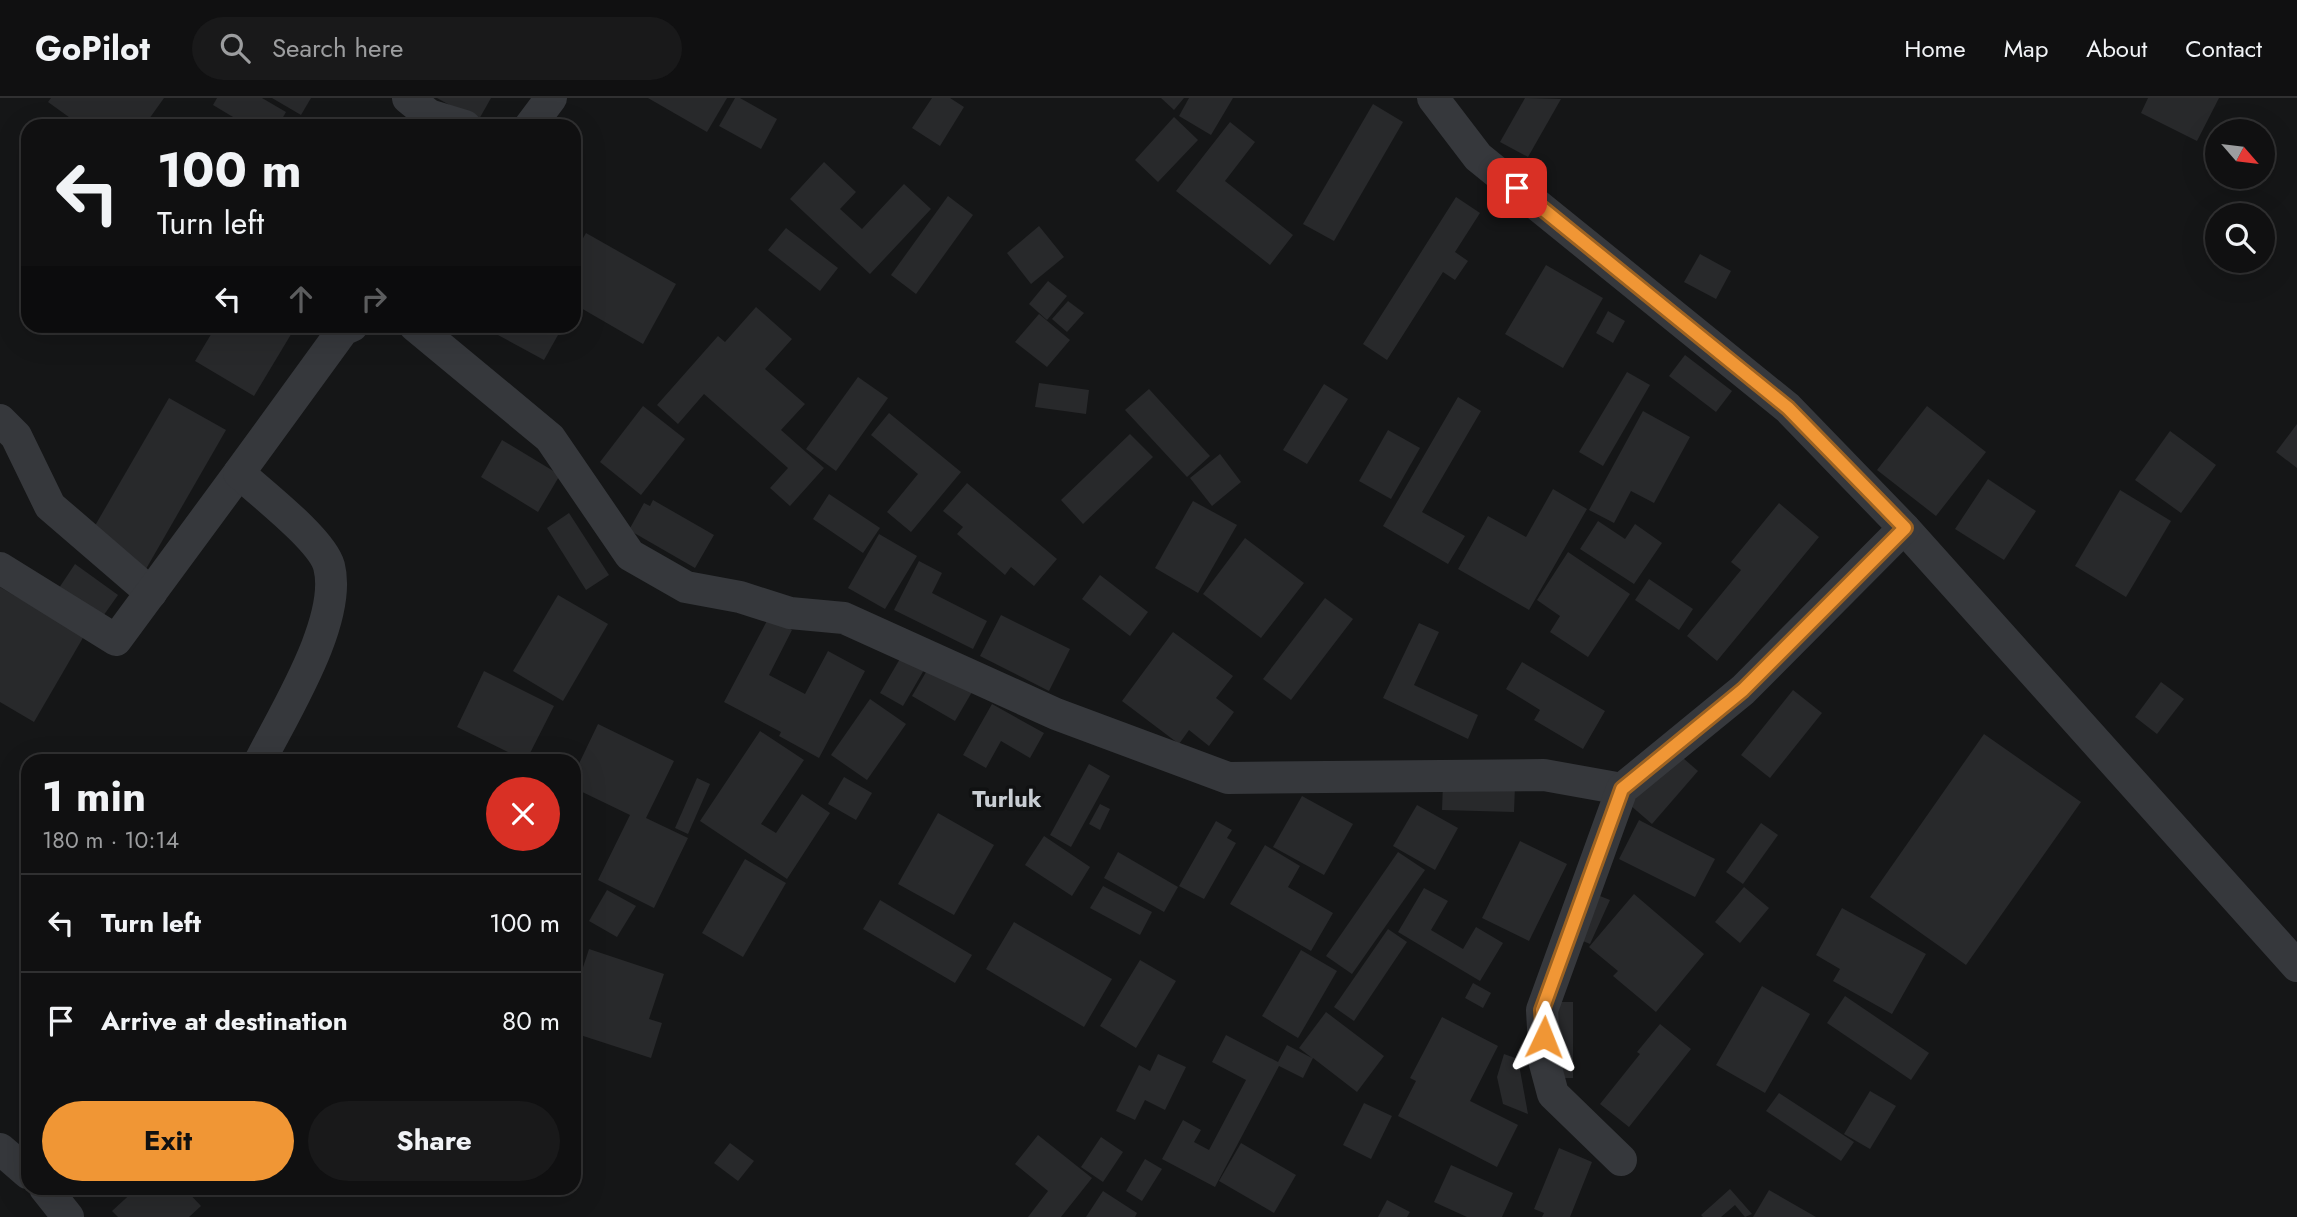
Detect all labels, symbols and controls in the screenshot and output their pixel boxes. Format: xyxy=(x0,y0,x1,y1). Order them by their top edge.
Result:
search box xyxy=(192,17,682,80)
text: GoPilot xyxy=(35,25,150,72)
icon: search xyxy=(216,29,254,67)
text: Search here xyxy=(272,29,403,67)
text: Home xyxy=(1904,31,1966,66)
text: Map xyxy=(2004,31,2048,66)
text: About xyxy=(2086,31,2147,66)
text: Contact xyxy=(2185,31,2262,66)
north arrow xyxy=(2205,119,2275,189)
map controls xyxy=(2205,119,2275,273)
text: 100 m xyxy=(157,135,302,205)
icon: left xyxy=(42,147,133,238)
pin xyxy=(1487,158,1547,218)
icon: arrive xyxy=(1498,169,1536,207)
text: Turn left xyxy=(157,200,264,246)
button: search xyxy=(2205,203,2275,273)
icon: left xyxy=(209,280,247,318)
icon: ahead xyxy=(282,280,320,318)
icon: right xyxy=(355,280,393,318)
text: 1 min xyxy=(42,766,146,827)
button: close xyxy=(486,777,560,851)
district label: Turluk xyxy=(972,781,1042,816)
text: 180 m · 10:14 xyxy=(42,823,179,857)
icon: left xyxy=(42,904,80,942)
text: Turn left xyxy=(101,904,201,942)
text: 100 m xyxy=(489,904,560,942)
position arrow xyxy=(1507,1000,1581,1074)
icon: arrive xyxy=(42,1002,80,1040)
text: Arrive at destination xyxy=(101,1002,348,1040)
text: 80 m xyxy=(502,1002,560,1040)
button: Exit xyxy=(42,1101,294,1181)
button: Share xyxy=(308,1101,560,1181)

